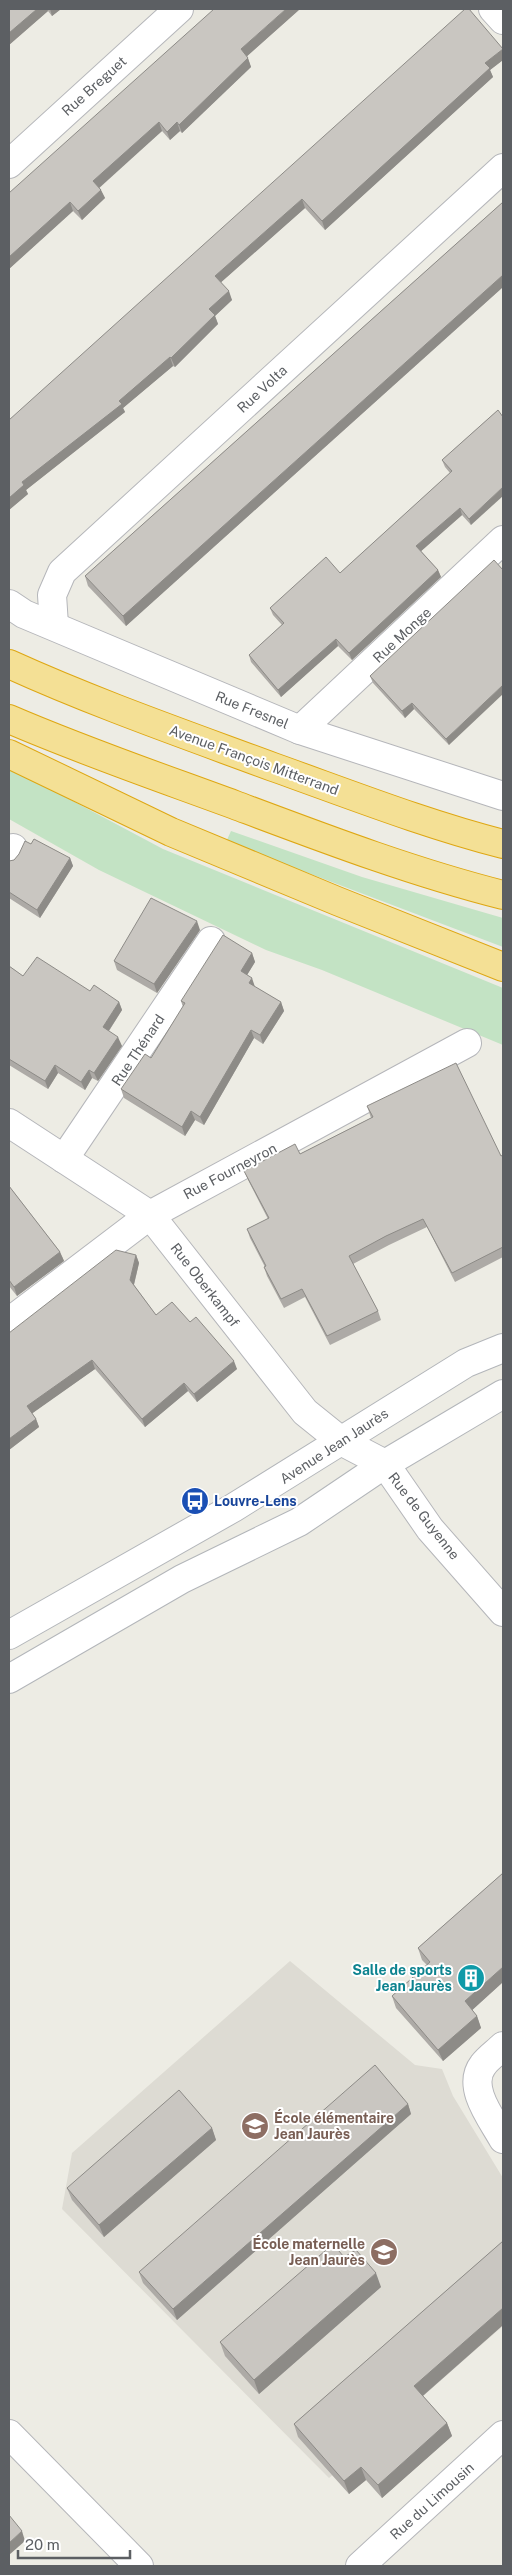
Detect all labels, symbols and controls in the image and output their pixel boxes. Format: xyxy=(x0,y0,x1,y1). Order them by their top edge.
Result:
street label: Rue Breguet xyxy=(59,53,129,119)
street label: Rue Volta xyxy=(234,362,290,416)
street label: Rue Monge xyxy=(370,604,434,666)
street label: Rue Fresnel xyxy=(213,688,291,732)
street label: Avenue François Mitterrand xyxy=(167,722,341,798)
street label: Rue Thénard xyxy=(108,1011,168,1089)
street label: Rue Fourneyron xyxy=(181,1140,279,1202)
street label: Rue Oberkampf xyxy=(167,1240,243,1330)
street label: Avenue Jean Jaurès xyxy=(277,1405,391,1487)
street label: Rue de Guyenne xyxy=(385,1469,463,1563)
bus stop icon: Louvre-Lens xyxy=(180,1486,210,1516)
place label: Louvre-Lens xyxy=(214,1493,297,1509)
place label: Salle de sports Jean Jaurès xyxy=(352,1962,452,1994)
building icon: Salle de sports Jean Jaurès xyxy=(456,1963,486,1993)
place label: École élémentaire Jean Jaurès xyxy=(274,2109,394,2142)
school or university icon: École élémentaire Jean Jaurès xyxy=(240,2111,270,2141)
place label: École maternelle Jean Jaurès xyxy=(252,2235,365,2268)
school or university icon: École maternelle Jean Jaurès xyxy=(369,2237,399,2267)
street label: Rue du Limousin xyxy=(387,2459,477,2543)
scale bar xyxy=(18,2528,130,2560)
text: 20 m xyxy=(25,2536,60,2553)

